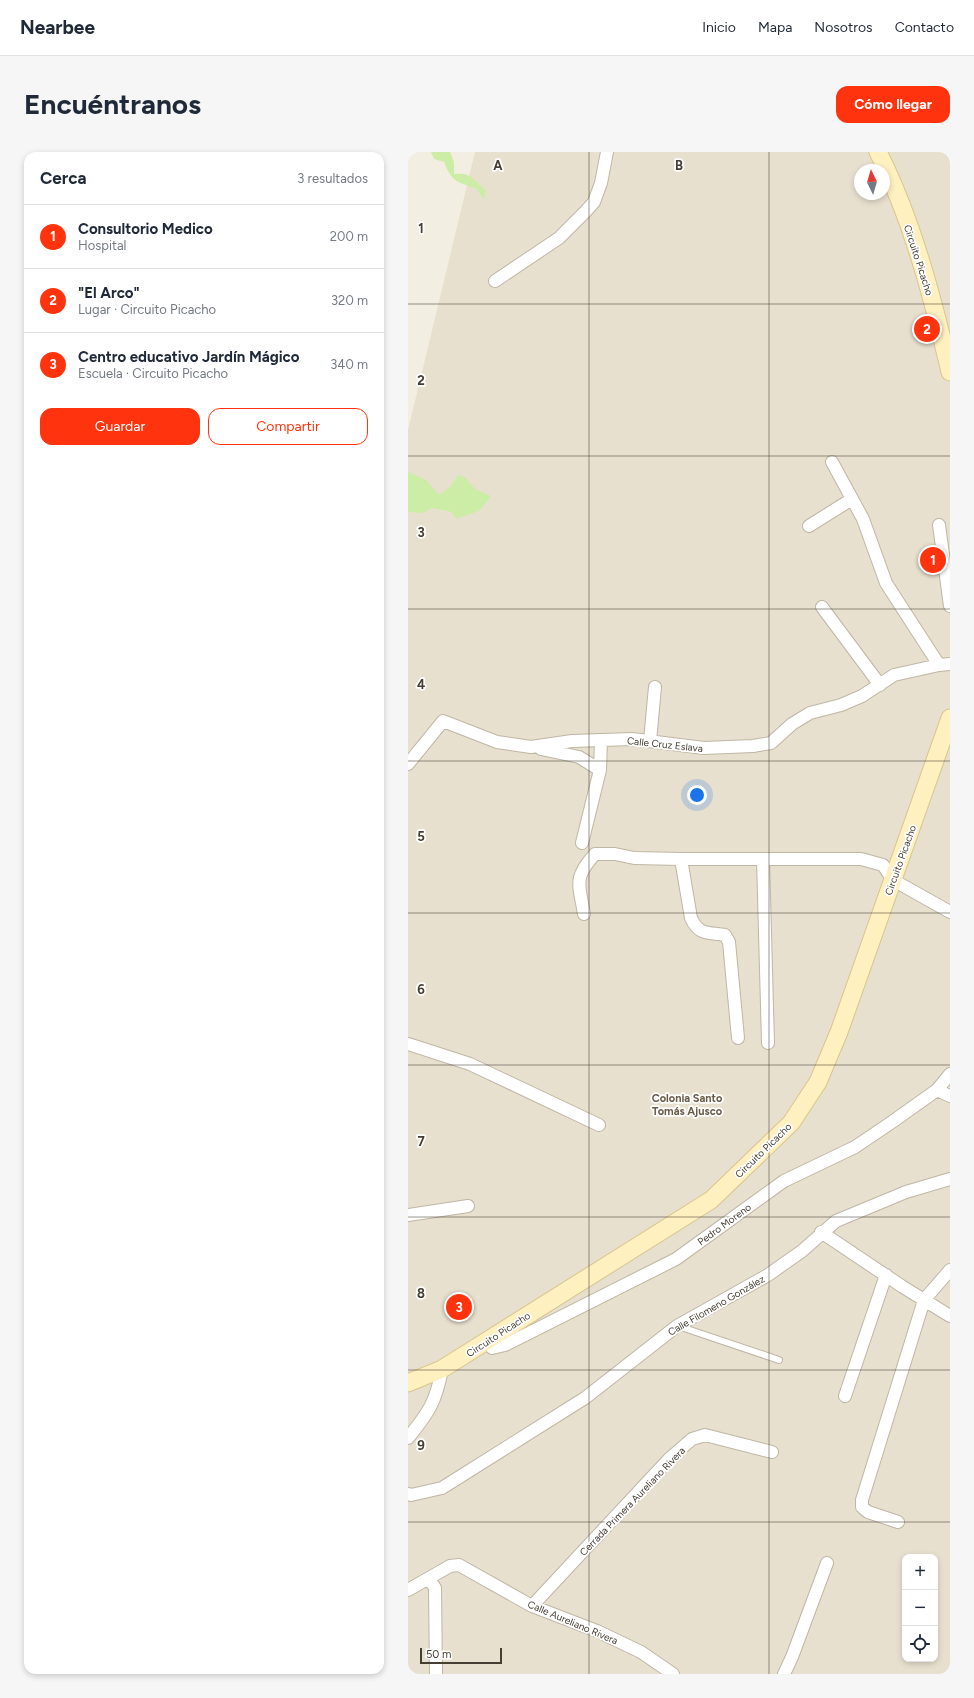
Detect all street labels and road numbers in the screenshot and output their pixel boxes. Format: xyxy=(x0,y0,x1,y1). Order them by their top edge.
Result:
street label: Circuito Picacho xyxy=(901,223,936,297)
street label: Calle Cruz Eslava xyxy=(626,734,704,755)
street label: Circuito Picacho xyxy=(882,823,919,897)
street label: Circuito Picacho xyxy=(732,1120,794,1181)
street label: Pedro Moreno xyxy=(695,1200,754,1248)
street label: Calle Filomeno González xyxy=(665,1272,767,1339)
street label: Circuito Picacho xyxy=(464,1309,533,1360)
street label: Cerrada Primera Aureliano Rivera xyxy=(577,1444,688,1559)
street label: Calle Aureliano Rivera xyxy=(526,1598,620,1647)

